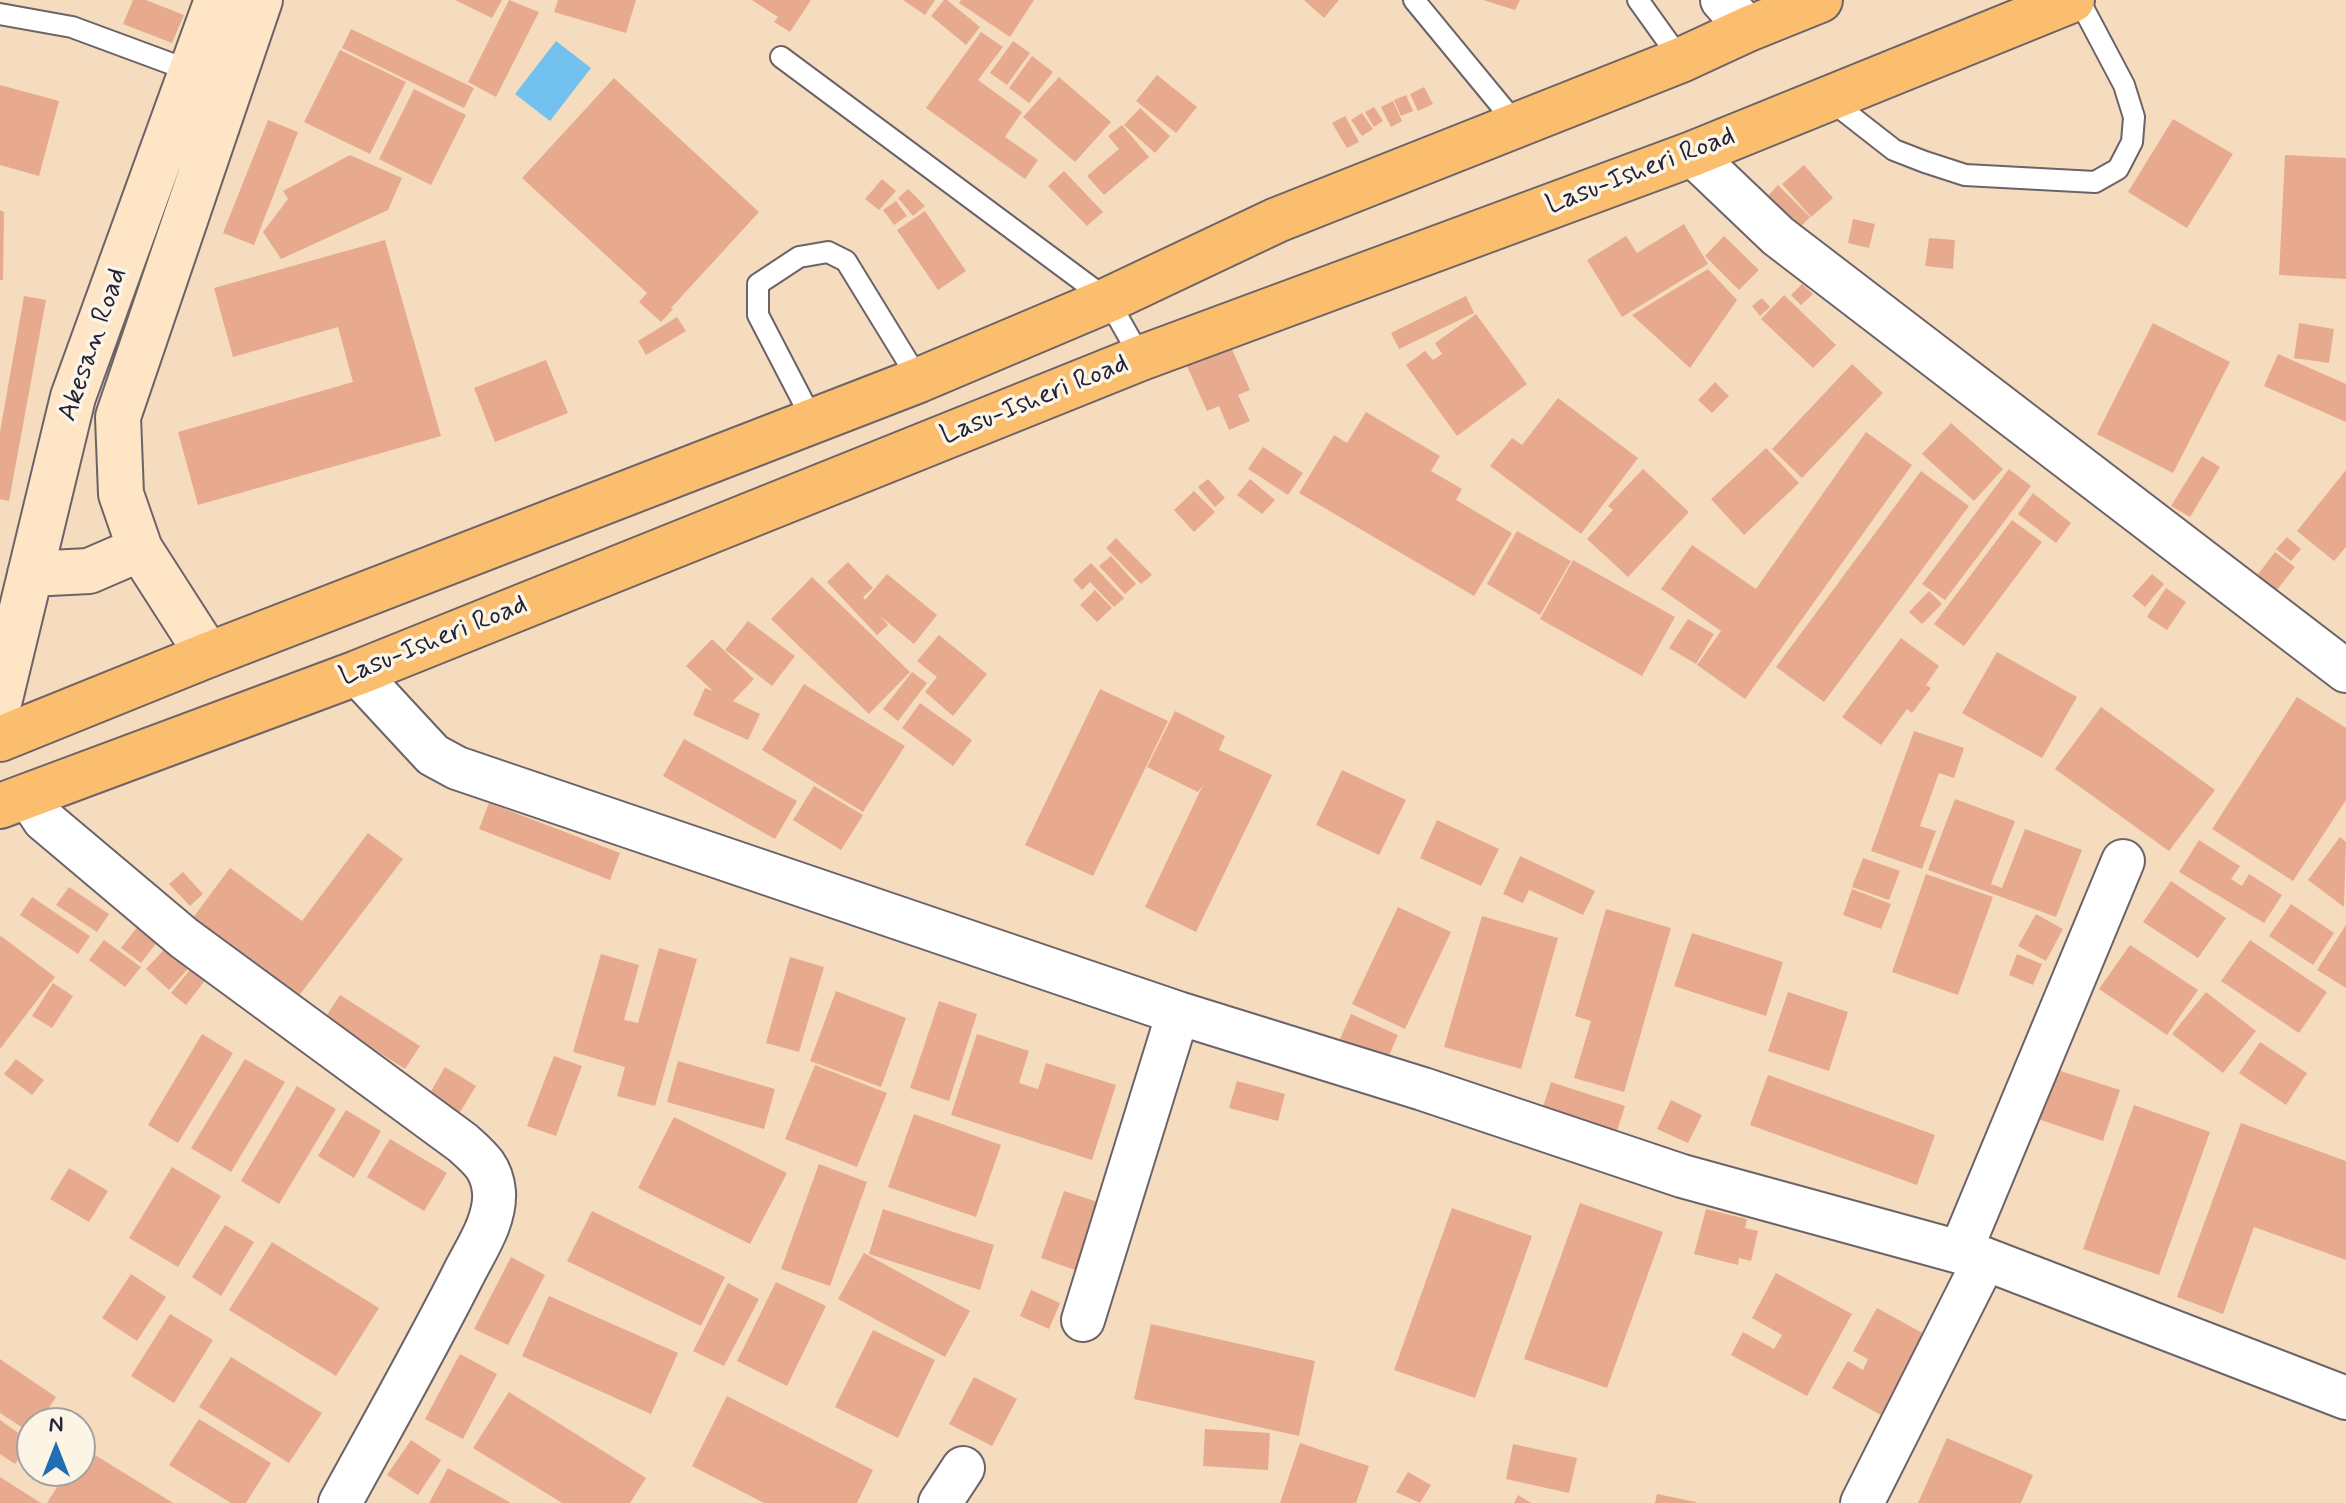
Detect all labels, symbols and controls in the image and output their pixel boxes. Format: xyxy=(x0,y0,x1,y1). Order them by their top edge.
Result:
street label: Lasu-Isheri Road xyxy=(1542,121,1740,223)
street label: Akesan Road xyxy=(52,264,136,426)
street label: Lasu-Isheri Road xyxy=(936,348,1134,454)
street label: Lasu-Isheri Road xyxy=(335,589,533,695)
north arrow xyxy=(16,1407,96,1487)
text: N xyxy=(49,1411,63,1439)

